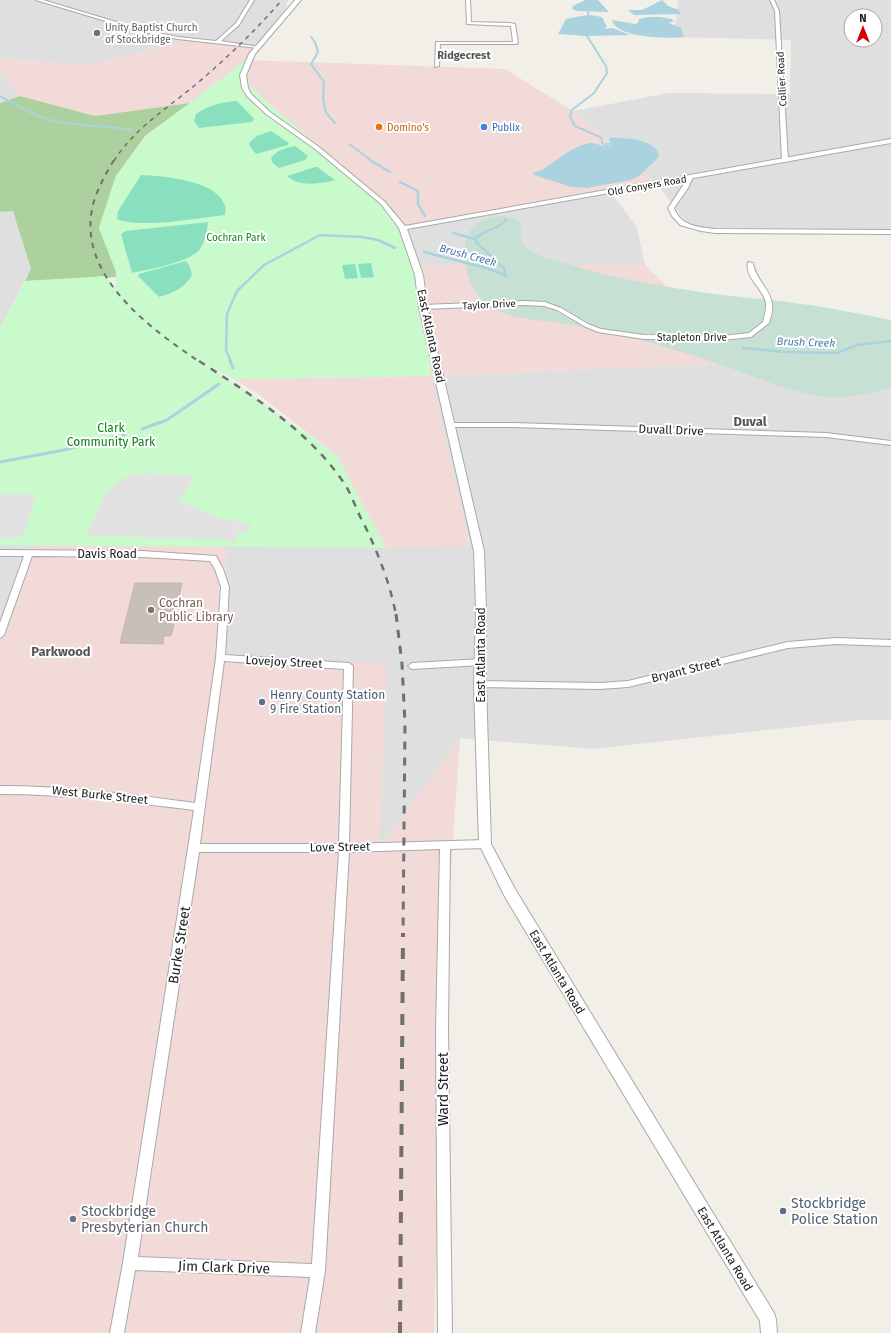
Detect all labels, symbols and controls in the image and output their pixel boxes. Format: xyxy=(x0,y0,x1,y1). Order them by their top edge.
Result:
north arrow xyxy=(843,8,883,48)
text: N xyxy=(859,12,867,25)
place label: Unity Baptist Church of Stockbridge xyxy=(105,22,198,46)
marker: Unity Baptist Church of Stockbridge xyxy=(92,28,102,38)
district label: Ridgecrest xyxy=(437,49,491,62)
street label: Collier Road xyxy=(775,51,789,107)
marker: Domino's xyxy=(374,122,384,132)
place label: Domino's xyxy=(387,122,429,134)
marker: Publix xyxy=(479,122,489,132)
place label: Publix xyxy=(492,122,520,134)
street label: Old Conyers Road xyxy=(607,173,688,199)
park label: Cochran Park xyxy=(206,232,266,244)
water label: Brush Creek xyxy=(438,242,498,269)
street label: East Atlanta Road xyxy=(414,288,448,384)
street label: Taylor Drive xyxy=(462,298,516,312)
street label: Stapleton Drive xyxy=(657,332,727,344)
water label: Brush Creek xyxy=(776,335,835,350)
district label: Duval xyxy=(733,414,767,429)
park label: Clark Community Park xyxy=(67,421,156,449)
street label: Duvall Drive xyxy=(638,422,704,438)
street label: Davis Road xyxy=(77,547,137,561)
place label: Cochran Public Library xyxy=(159,596,233,624)
marker: Cochran Public Library xyxy=(146,605,156,615)
street label: East Atlanta Road xyxy=(474,607,488,703)
district label: Parkwood xyxy=(31,644,91,659)
street label: Lovejoy Street xyxy=(245,653,323,671)
street label: Bryant Street xyxy=(650,654,723,685)
place label: Henry County Station 9 Fire Station xyxy=(270,688,385,716)
marker: Henry County Station 9 Fire Station xyxy=(257,697,267,707)
street label: West Burke Street xyxy=(51,783,149,807)
street label: Love Street xyxy=(309,839,371,855)
street label: Burke Street xyxy=(165,904,194,985)
street label: East Atlanta Road xyxy=(526,927,588,1017)
street label: Ward Street xyxy=(435,1051,452,1126)
place label: Stockbridge Police Station xyxy=(791,1195,878,1228)
place label: Stockbridge Presbyterian Church xyxy=(81,1203,208,1236)
street label: East Atlanta Road xyxy=(694,1204,756,1294)
marker: Stockbridge Police Station xyxy=(778,1206,788,1216)
marker: Stockbridge Presbyterian Church xyxy=(68,1214,78,1224)
street label: Jim Clark Drive xyxy=(178,1257,270,1278)

